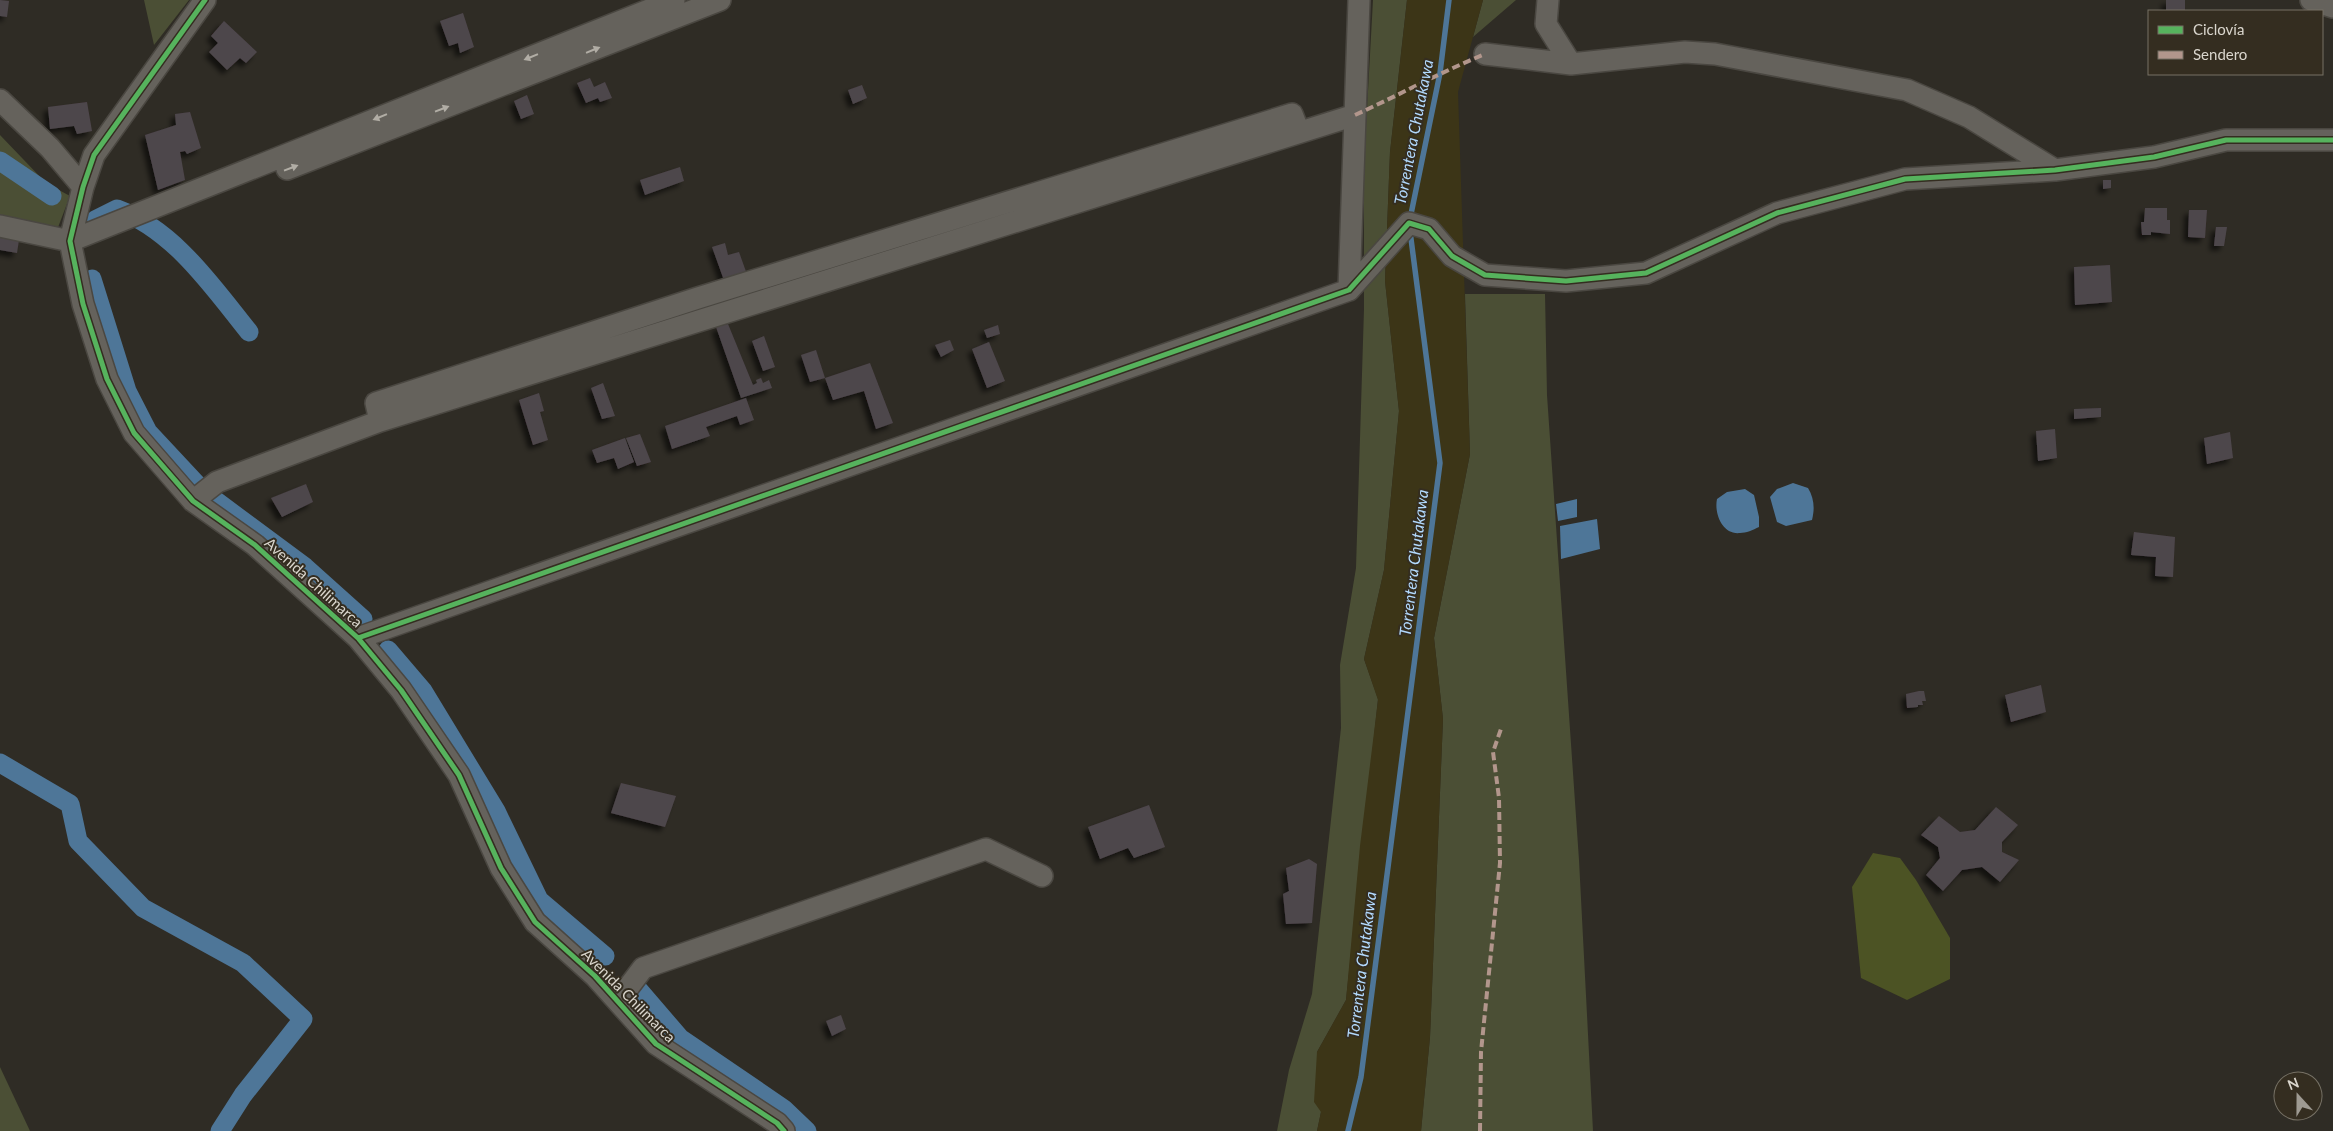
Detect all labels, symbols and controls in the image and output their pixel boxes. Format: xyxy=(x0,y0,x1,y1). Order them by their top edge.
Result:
legend xyxy=(2148,10,2323,75)
text: Ciclovía xyxy=(2193,20,2244,38)
text: Sendero xyxy=(2193,45,2247,63)
one-way arrow xyxy=(586,46,601,54)
one-way arrow xyxy=(523,53,538,61)
water label: Torrentera Chutakawa xyxy=(1390,58,1436,206)
one-way arrow xyxy=(435,105,449,113)
one-way arrow xyxy=(372,113,387,121)
one-way arrow xyxy=(283,164,298,171)
water label: Torrentera Chutakawa xyxy=(1395,489,1431,637)
street label: Avenida Chilimarca xyxy=(261,533,367,631)
water label: Torrentera Chutakawa xyxy=(1343,891,1379,1039)
street label: Avenida Chilimarca xyxy=(578,944,680,1046)
north arrow xyxy=(2273,1071,2323,1121)
text: N xyxy=(2285,1074,2301,1093)

